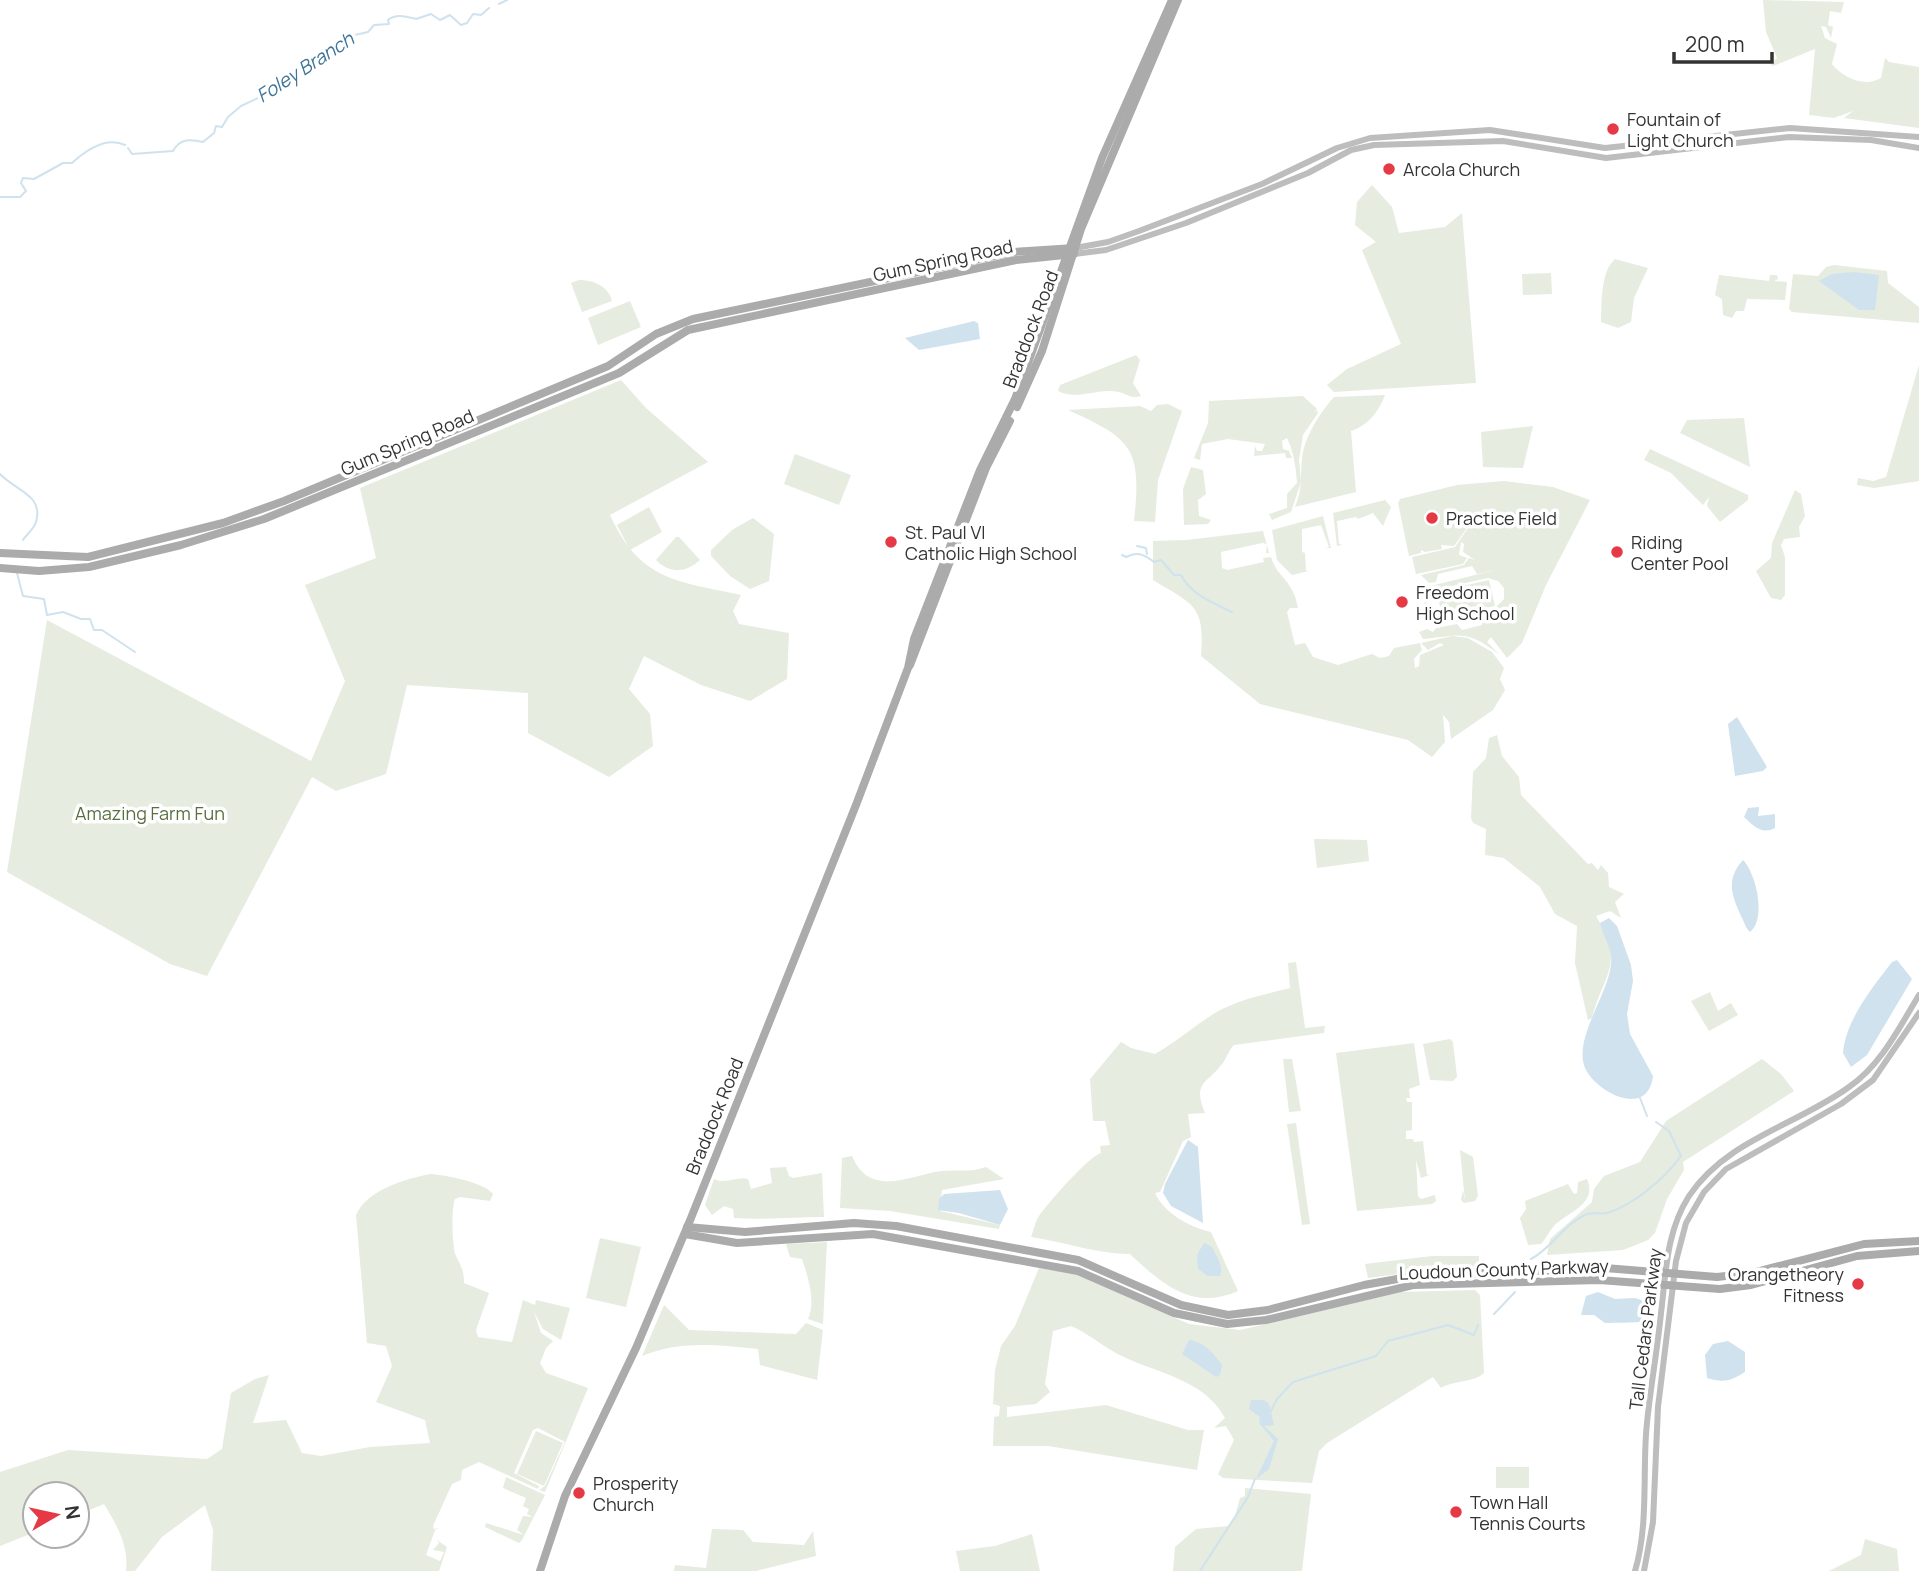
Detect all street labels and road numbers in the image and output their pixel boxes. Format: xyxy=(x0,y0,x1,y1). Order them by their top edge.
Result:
street label: Gum Spring Road xyxy=(871,233,1015,287)
street label: Braddock Road xyxy=(997,267,1063,391)
street label: Gum Spring Road xyxy=(337,403,477,481)
street label: Braddock Road xyxy=(680,1054,748,1178)
street label: Tall Cedars Parkway xyxy=(1623,1246,1667,1411)
street label: Loudoun County Parkway xyxy=(1399,1253,1610,1285)

